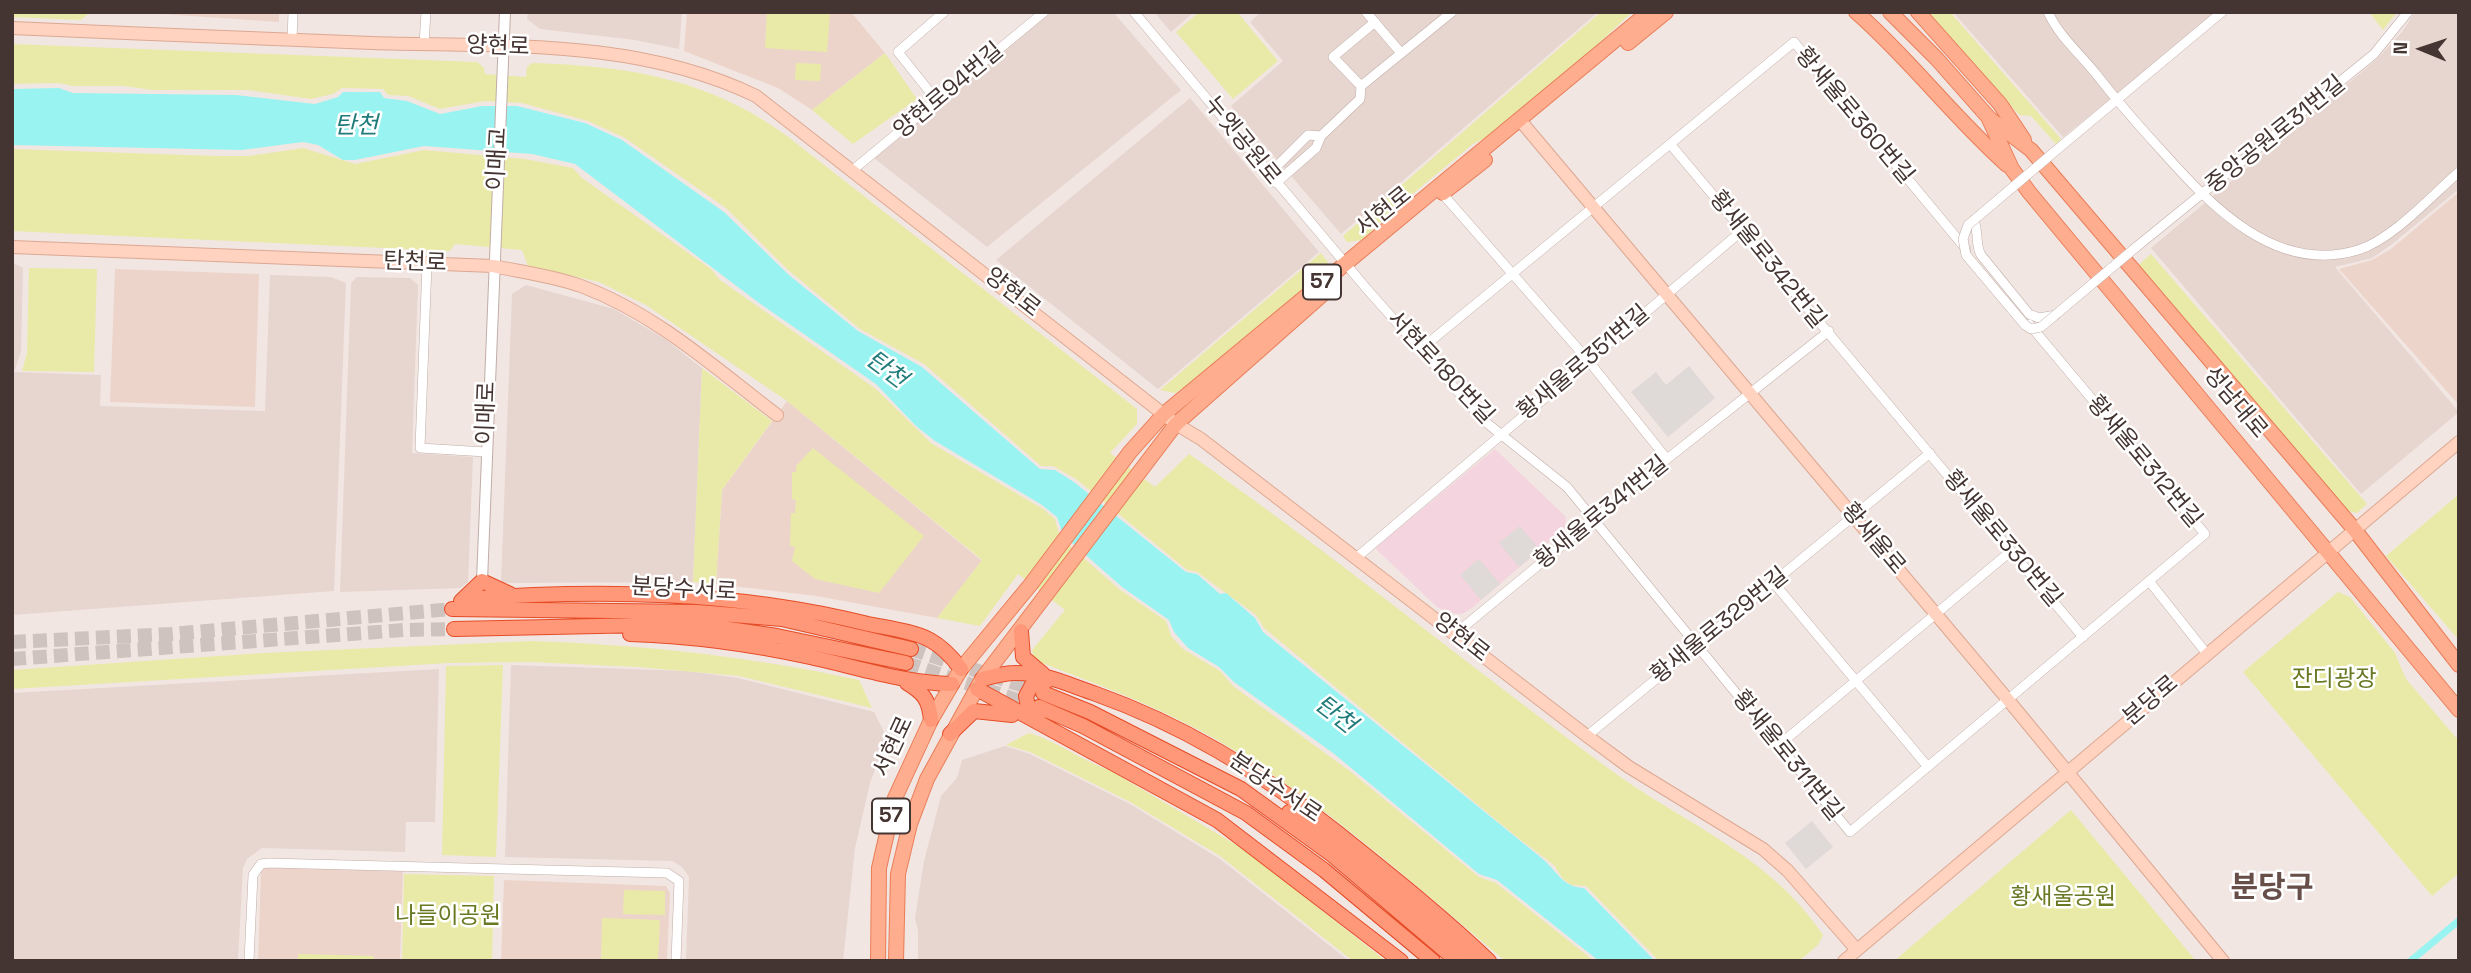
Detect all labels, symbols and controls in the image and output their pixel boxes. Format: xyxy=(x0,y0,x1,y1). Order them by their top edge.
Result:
north arrow xyxy=(2387,14,2457,84)
street label: 양현로 xyxy=(466,32,530,62)
street label: 양현로94번길 xyxy=(889,37,1009,145)
text: N xyxy=(2388,41,2413,55)
street label: 황새울로360번길 xyxy=(1789,42,1919,190)
street label: 중앙공원로31번길 xyxy=(2201,70,2351,200)
street label: 누엣공원로 xyxy=(1198,91,1286,191)
water label: 탄천 xyxy=(334,112,378,140)
street label: 이매교 xyxy=(483,127,513,191)
street label: 서현로 xyxy=(1351,181,1417,243)
street label: 황새울로342번길 xyxy=(1703,186,1831,334)
street label: 탄천로 xyxy=(383,248,447,278)
street label: 양현로 xyxy=(978,263,1046,323)
road number: 57 xyxy=(1303,264,1341,300)
street label: 황새울로351번길 xyxy=(1512,300,1656,426)
street label: 서현로180번길 xyxy=(1381,306,1499,430)
water label: 탄천 xyxy=(860,345,912,395)
street label: 성남대로 xyxy=(2197,362,2273,444)
street label: 이매로 xyxy=(472,381,502,445)
street label: 황새울로312번길 xyxy=(2081,390,2207,534)
street label: 황새울로341번길 xyxy=(1529,451,1675,575)
street label: 황새울로330번길 xyxy=(1937,465,2067,613)
street label: 황새울로 xyxy=(1835,498,1911,580)
street label: 황새울로329번길 xyxy=(1646,562,1794,690)
street label: 분당수서로 xyxy=(630,573,738,607)
street label: 양현로 xyxy=(1427,608,1495,668)
park label: 잔디광장 xyxy=(2292,666,2376,694)
street label: 분당로 xyxy=(2118,670,2184,732)
street label: 황새울로311번길 xyxy=(1726,685,1848,827)
water label: 탄천 xyxy=(1309,690,1361,740)
street label: 서현로 xyxy=(868,712,920,782)
street label: 분당수서로 xyxy=(1223,747,1327,829)
road number: 57 xyxy=(872,798,910,834)
district label: 분당구 xyxy=(2231,871,2313,907)
park label: 황새울공원 xyxy=(2010,884,2116,912)
park label: 나들이공원 xyxy=(395,903,501,931)

